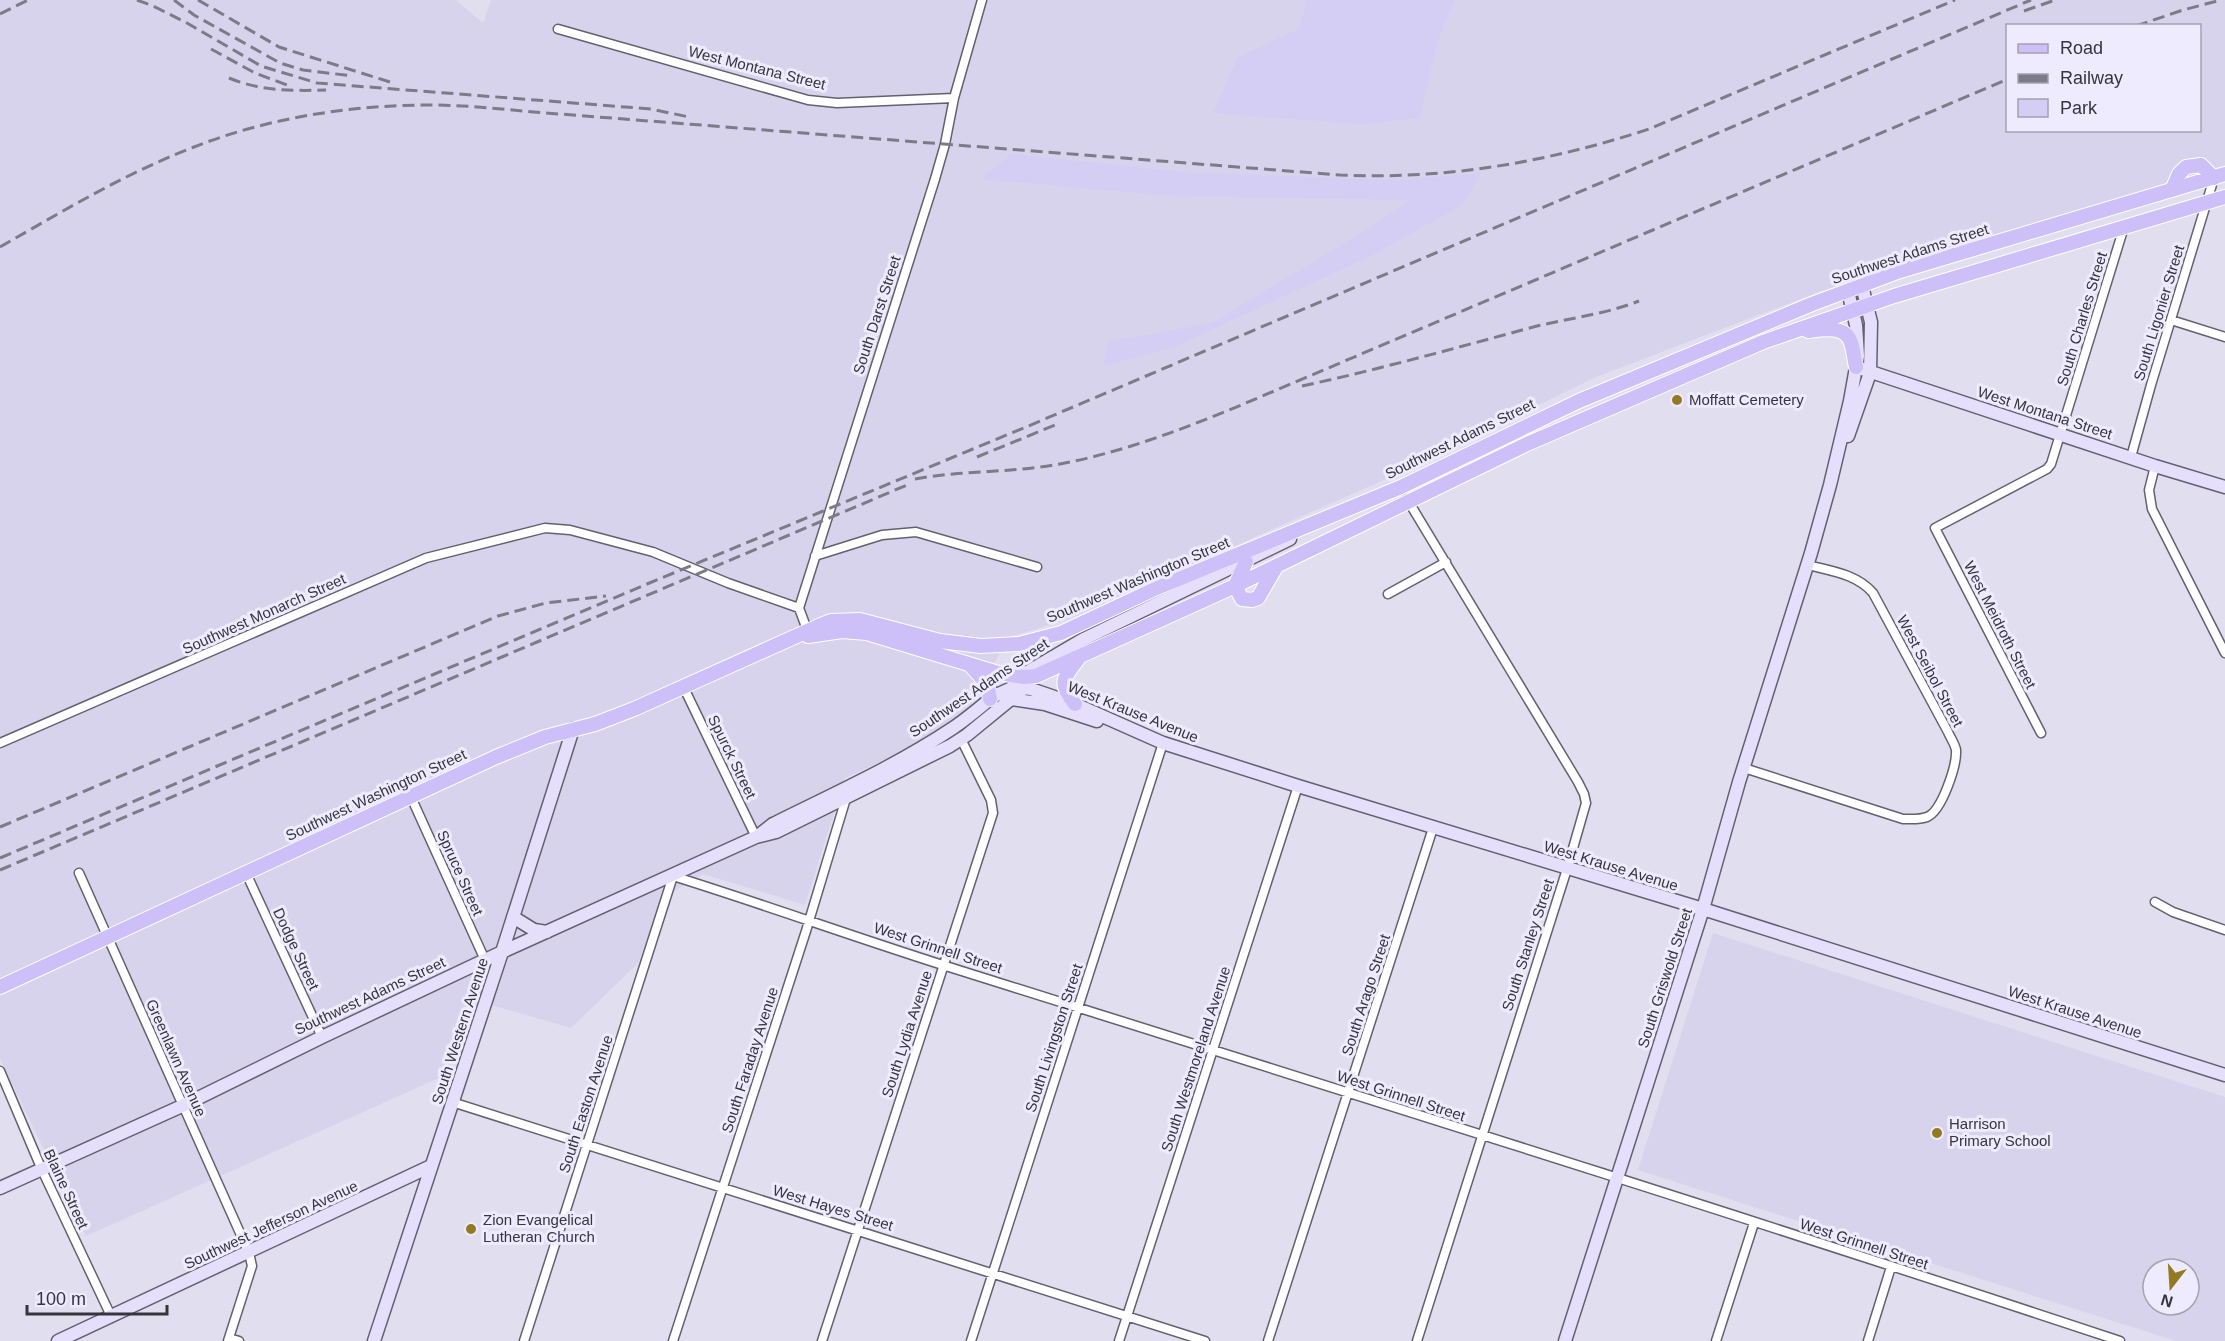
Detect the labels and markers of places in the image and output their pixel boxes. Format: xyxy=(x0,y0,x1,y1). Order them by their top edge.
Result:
place label: Moffatt Cemetery xyxy=(1689,391,1804,408)
marker: Moffatt Cemetery xyxy=(1670,393,1684,407)
place label: Harrison Primary School xyxy=(1949,1115,2051,1149)
marker: Harrison Primary School xyxy=(1930,1126,1944,1140)
place label: Zion Evangelical Lutheran Church xyxy=(483,1211,595,1245)
marker: Zion Evangelical Lutheran Church xyxy=(464,1222,478,1236)

